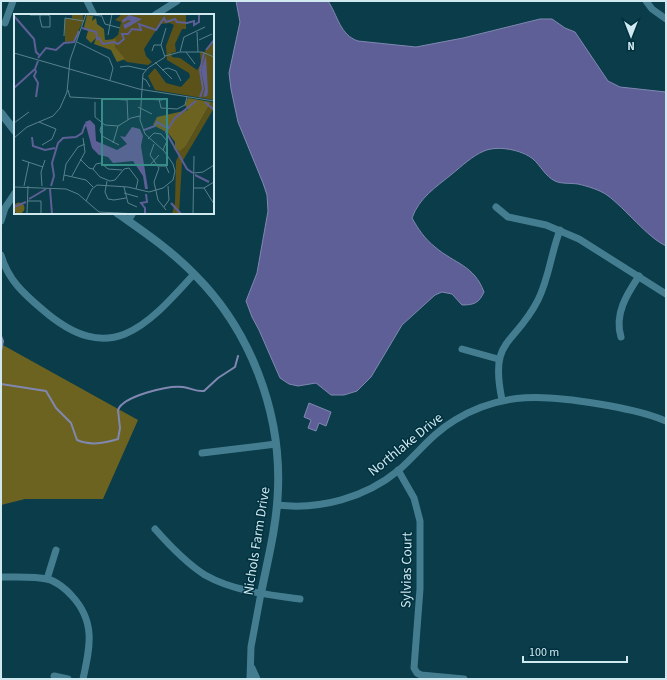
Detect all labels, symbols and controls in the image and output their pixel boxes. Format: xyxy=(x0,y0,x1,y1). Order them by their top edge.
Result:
inset map xyxy=(14,14,214,214)
north arrow xyxy=(611,16,651,56)
text: N xyxy=(627,38,635,53)
street label: Northlake Drive xyxy=(364,408,447,481)
street label: Nichols Farm Drive xyxy=(239,485,275,597)
street label: Sylvias Court xyxy=(396,532,418,608)
scale bar xyxy=(523,638,627,664)
text: 100 m xyxy=(529,644,559,661)

